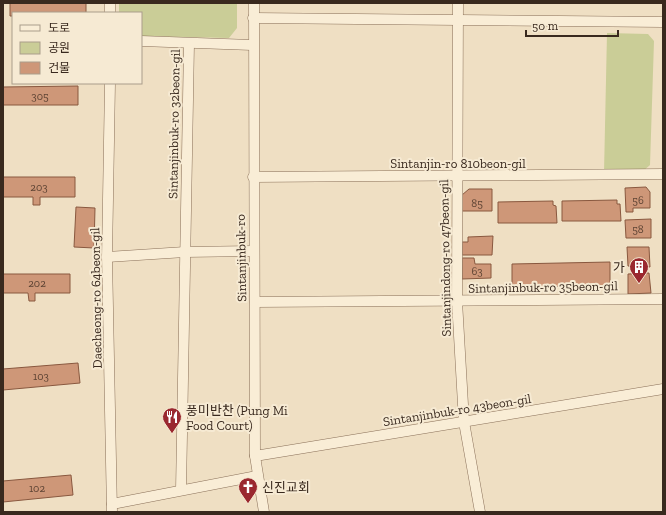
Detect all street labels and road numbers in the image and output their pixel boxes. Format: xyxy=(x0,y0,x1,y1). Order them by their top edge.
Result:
street label: Sintanjinbuk-ro 32beon-gil xyxy=(165,49,184,199)
street label: Sintanjin-ro 810beon-gil xyxy=(390,156,526,172)
street label: Sintanjindong-ro 47beon-gil xyxy=(436,179,455,337)
street label: Sintanjinbuk-ro xyxy=(233,214,250,302)
street label: Daecheong-ro 64beon-gil xyxy=(87,227,105,369)
street label: Sintanjinbuk-ro 35beon-gil xyxy=(468,278,618,297)
street label: Sintanjinbuk-ro 43beon-gil xyxy=(382,391,533,430)

